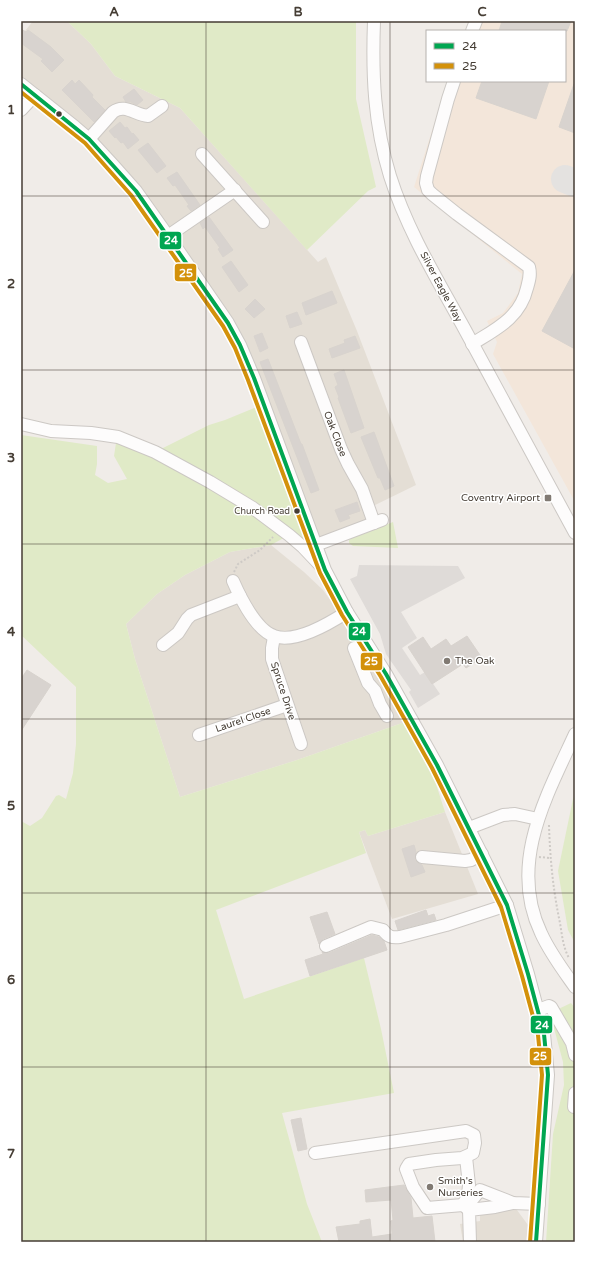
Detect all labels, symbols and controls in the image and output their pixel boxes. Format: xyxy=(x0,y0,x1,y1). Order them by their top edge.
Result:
text: A xyxy=(109,4,119,20)
text: B xyxy=(293,4,303,20)
text: C xyxy=(477,4,487,20)
legend xyxy=(426,30,566,82)
text: 24 xyxy=(462,39,478,53)
text: 25 xyxy=(462,59,477,73)
text: 1 xyxy=(7,102,15,118)
unlabelled marker xyxy=(54,109,64,119)
line badge: 24 xyxy=(159,231,182,250)
text: 24 xyxy=(164,234,178,247)
street label: Silver Eagle Way xyxy=(417,250,465,325)
line badge: 25 xyxy=(174,263,197,282)
text: 25 xyxy=(179,267,193,280)
text: 2 xyxy=(7,276,15,292)
street label: Oak Close xyxy=(321,410,349,459)
text: 3 xyxy=(7,450,15,466)
place label: Coventry Airport xyxy=(461,492,540,504)
marker: Coventry Airport xyxy=(543,493,553,503)
place label: Church Road xyxy=(234,506,290,517)
marker: Church Road xyxy=(292,506,302,516)
line badge: 24 xyxy=(348,622,371,641)
text: 4 xyxy=(7,624,16,640)
text: 24 xyxy=(352,625,366,638)
line badge: 25 xyxy=(360,652,383,671)
text: 25 xyxy=(364,655,378,668)
place label: The Oak xyxy=(455,655,495,667)
marker: The Oak xyxy=(442,656,452,666)
street label: Spruce Drive xyxy=(268,660,298,722)
street label: Laurel Close xyxy=(214,705,273,735)
text: 5 xyxy=(7,798,15,814)
text: 6 xyxy=(7,972,15,988)
line badge: 24 xyxy=(530,1015,553,1034)
text: 24 xyxy=(535,1019,549,1032)
line badge: 25 xyxy=(529,1047,552,1066)
text: 25 xyxy=(533,1050,547,1063)
text: 7 xyxy=(7,1146,15,1162)
place label: Smith's Nurseries xyxy=(438,1175,483,1199)
marker: Smith's Nurseries xyxy=(425,1182,435,1192)

